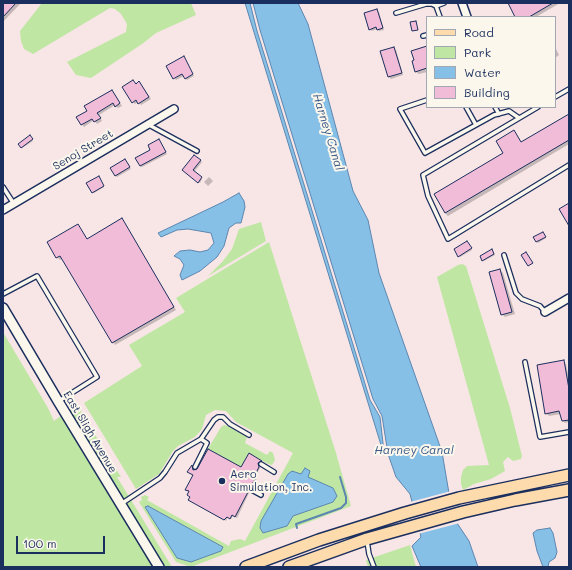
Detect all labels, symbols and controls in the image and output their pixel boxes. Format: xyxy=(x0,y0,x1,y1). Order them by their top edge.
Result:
legend xyxy=(426,16,556,108)
text: Road xyxy=(464,24,494,40)
text: Park xyxy=(464,44,491,60)
text: Water xyxy=(464,64,501,80)
text: Building xyxy=(464,84,510,100)
water label: Harney Canal xyxy=(310,92,346,172)
street label: Senoj Street xyxy=(51,127,115,173)
street label: East Sligh Avenue xyxy=(60,389,120,475)
water label: Harney Canal xyxy=(374,443,454,457)
place label: Aero Simulation, Inc. xyxy=(230,468,312,494)
marker: Aero Simulation, Inc. xyxy=(217,476,227,486)
scale bar xyxy=(18,528,107,554)
text: 100 m xyxy=(23,535,57,551)

